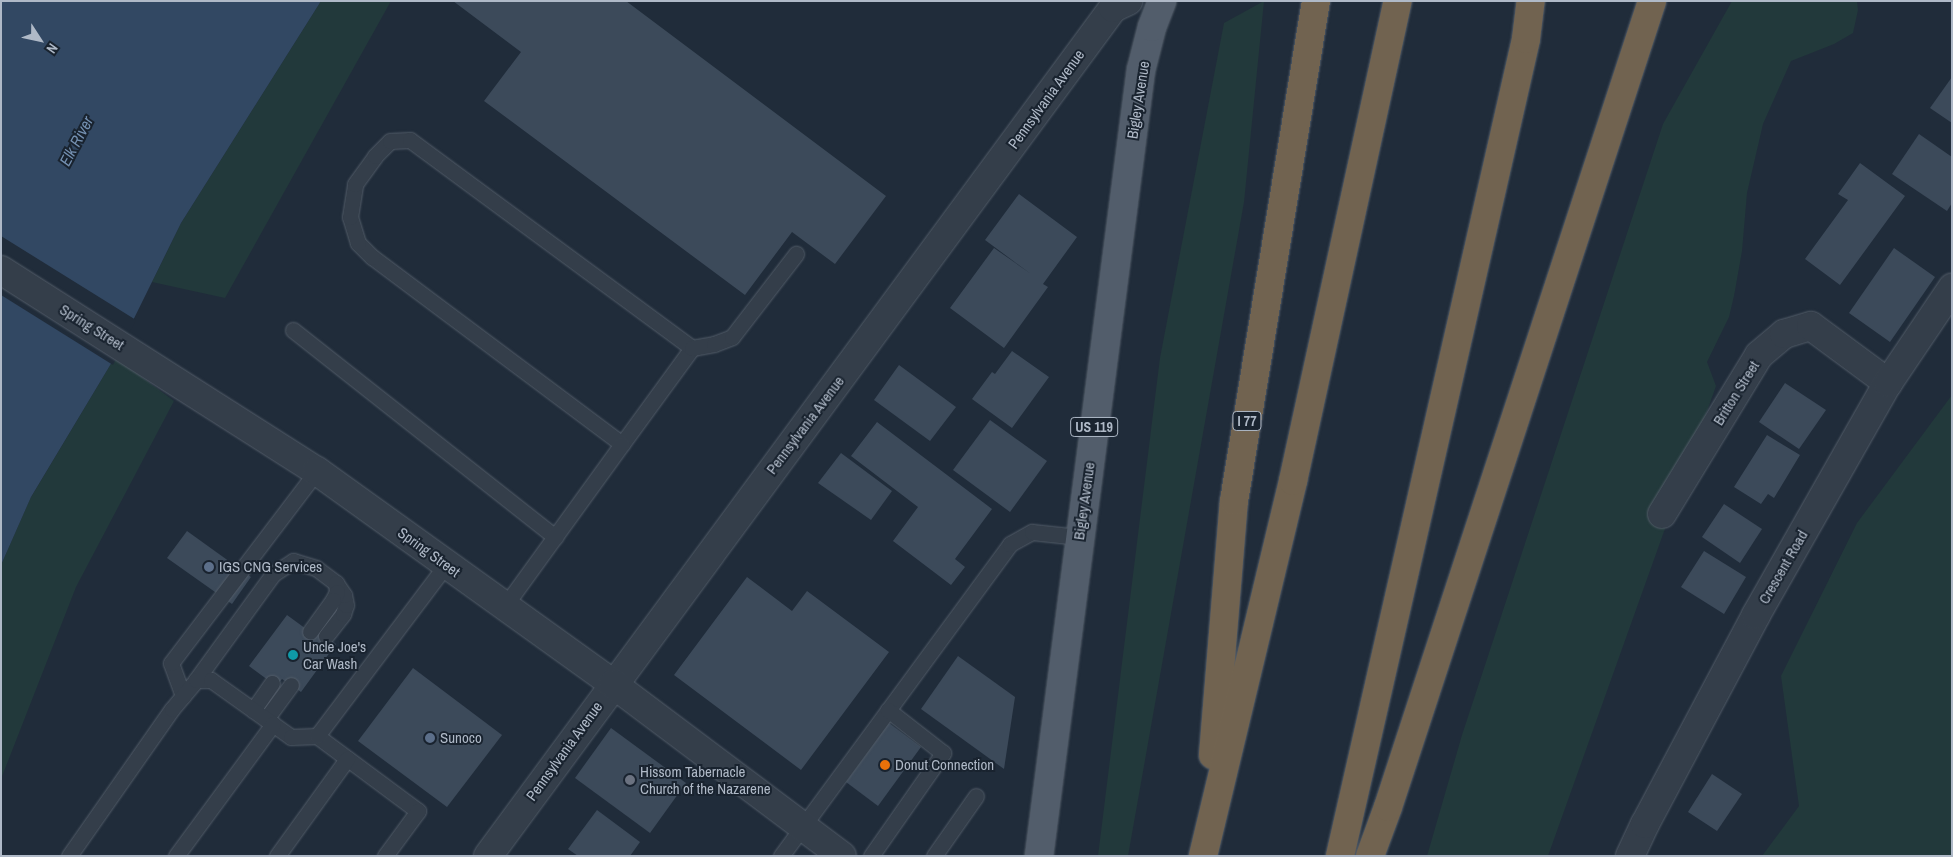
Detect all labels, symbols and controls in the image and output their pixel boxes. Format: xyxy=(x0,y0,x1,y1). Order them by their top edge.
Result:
north arrow xyxy=(15,15,65,65)
text: N xyxy=(43,40,62,57)
street label: Pennsylvania Avenue xyxy=(1004,46,1088,152)
street label: Bigley Avenue xyxy=(1123,60,1153,140)
water label: Elk River xyxy=(55,113,97,169)
street label: Spring Street xyxy=(56,300,128,354)
street label: Britton Street xyxy=(1709,357,1763,429)
street label: Pennsylvania Avenue xyxy=(762,372,848,478)
road number: I 77 xyxy=(1232,410,1262,432)
road number: US 119 xyxy=(1069,416,1119,438)
street label: Bigley Avenue xyxy=(1070,461,1098,541)
street label: Spring Street xyxy=(394,523,464,581)
street label: Crescent Road xyxy=(1755,527,1811,607)
place label: IGS CNG Services xyxy=(219,558,322,576)
marker: IGS CNG Services xyxy=(203,561,215,573)
place label: Uncle Joe's Car Wash xyxy=(303,637,366,672)
marker: Uncle Joe's Car Wash xyxy=(287,649,299,661)
street label: Pennsylvania Avenue xyxy=(522,698,606,804)
place label: Sunoco xyxy=(440,729,482,747)
marker: Sunoco xyxy=(424,732,436,744)
place label: Donut Connection xyxy=(895,756,994,774)
marker: Donut Connection xyxy=(879,759,891,771)
place label: Hissom Tabernacle Church of the Nazarene xyxy=(640,762,771,797)
marker: Hissom Tabernacle Church of the Nazarene xyxy=(624,774,636,786)

